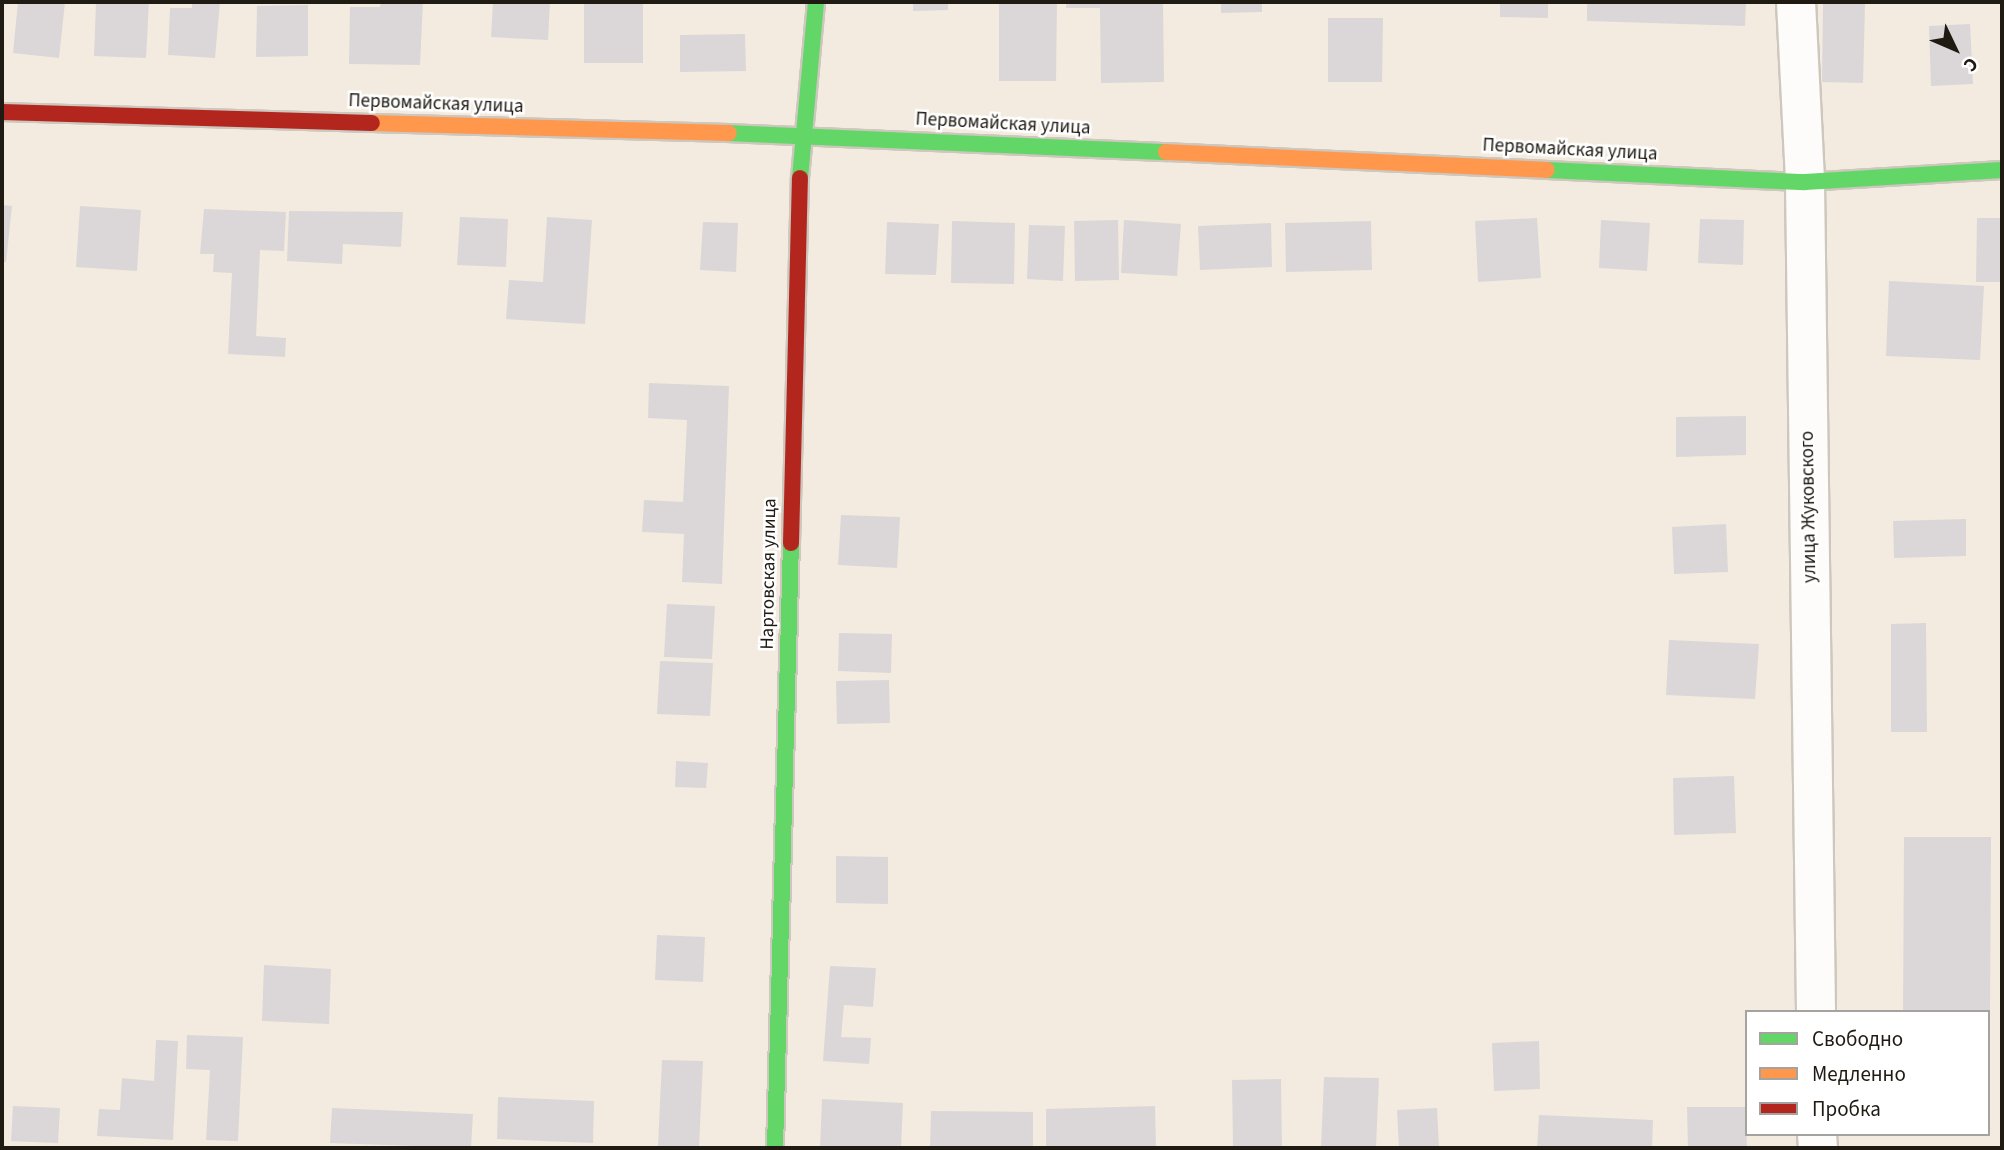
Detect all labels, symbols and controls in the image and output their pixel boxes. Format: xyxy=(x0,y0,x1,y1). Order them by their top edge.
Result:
north arrow xyxy=(1920,14,1990,84)
text: С xyxy=(1957,51,1984,77)
street label: Первомайская улица xyxy=(348,90,524,118)
street label: Первомайская улица xyxy=(915,108,1091,140)
street label: Первомайская улица xyxy=(1482,134,1658,166)
street label: улица Жуковского xyxy=(1796,431,1822,583)
street label: Нартовская улица xyxy=(756,498,782,650)
legend xyxy=(1745,1010,1990,1136)
text: Свободно xyxy=(1812,1024,1903,1054)
text: Медленно xyxy=(1812,1059,1906,1089)
text: Пробка xyxy=(1812,1094,1881,1124)

